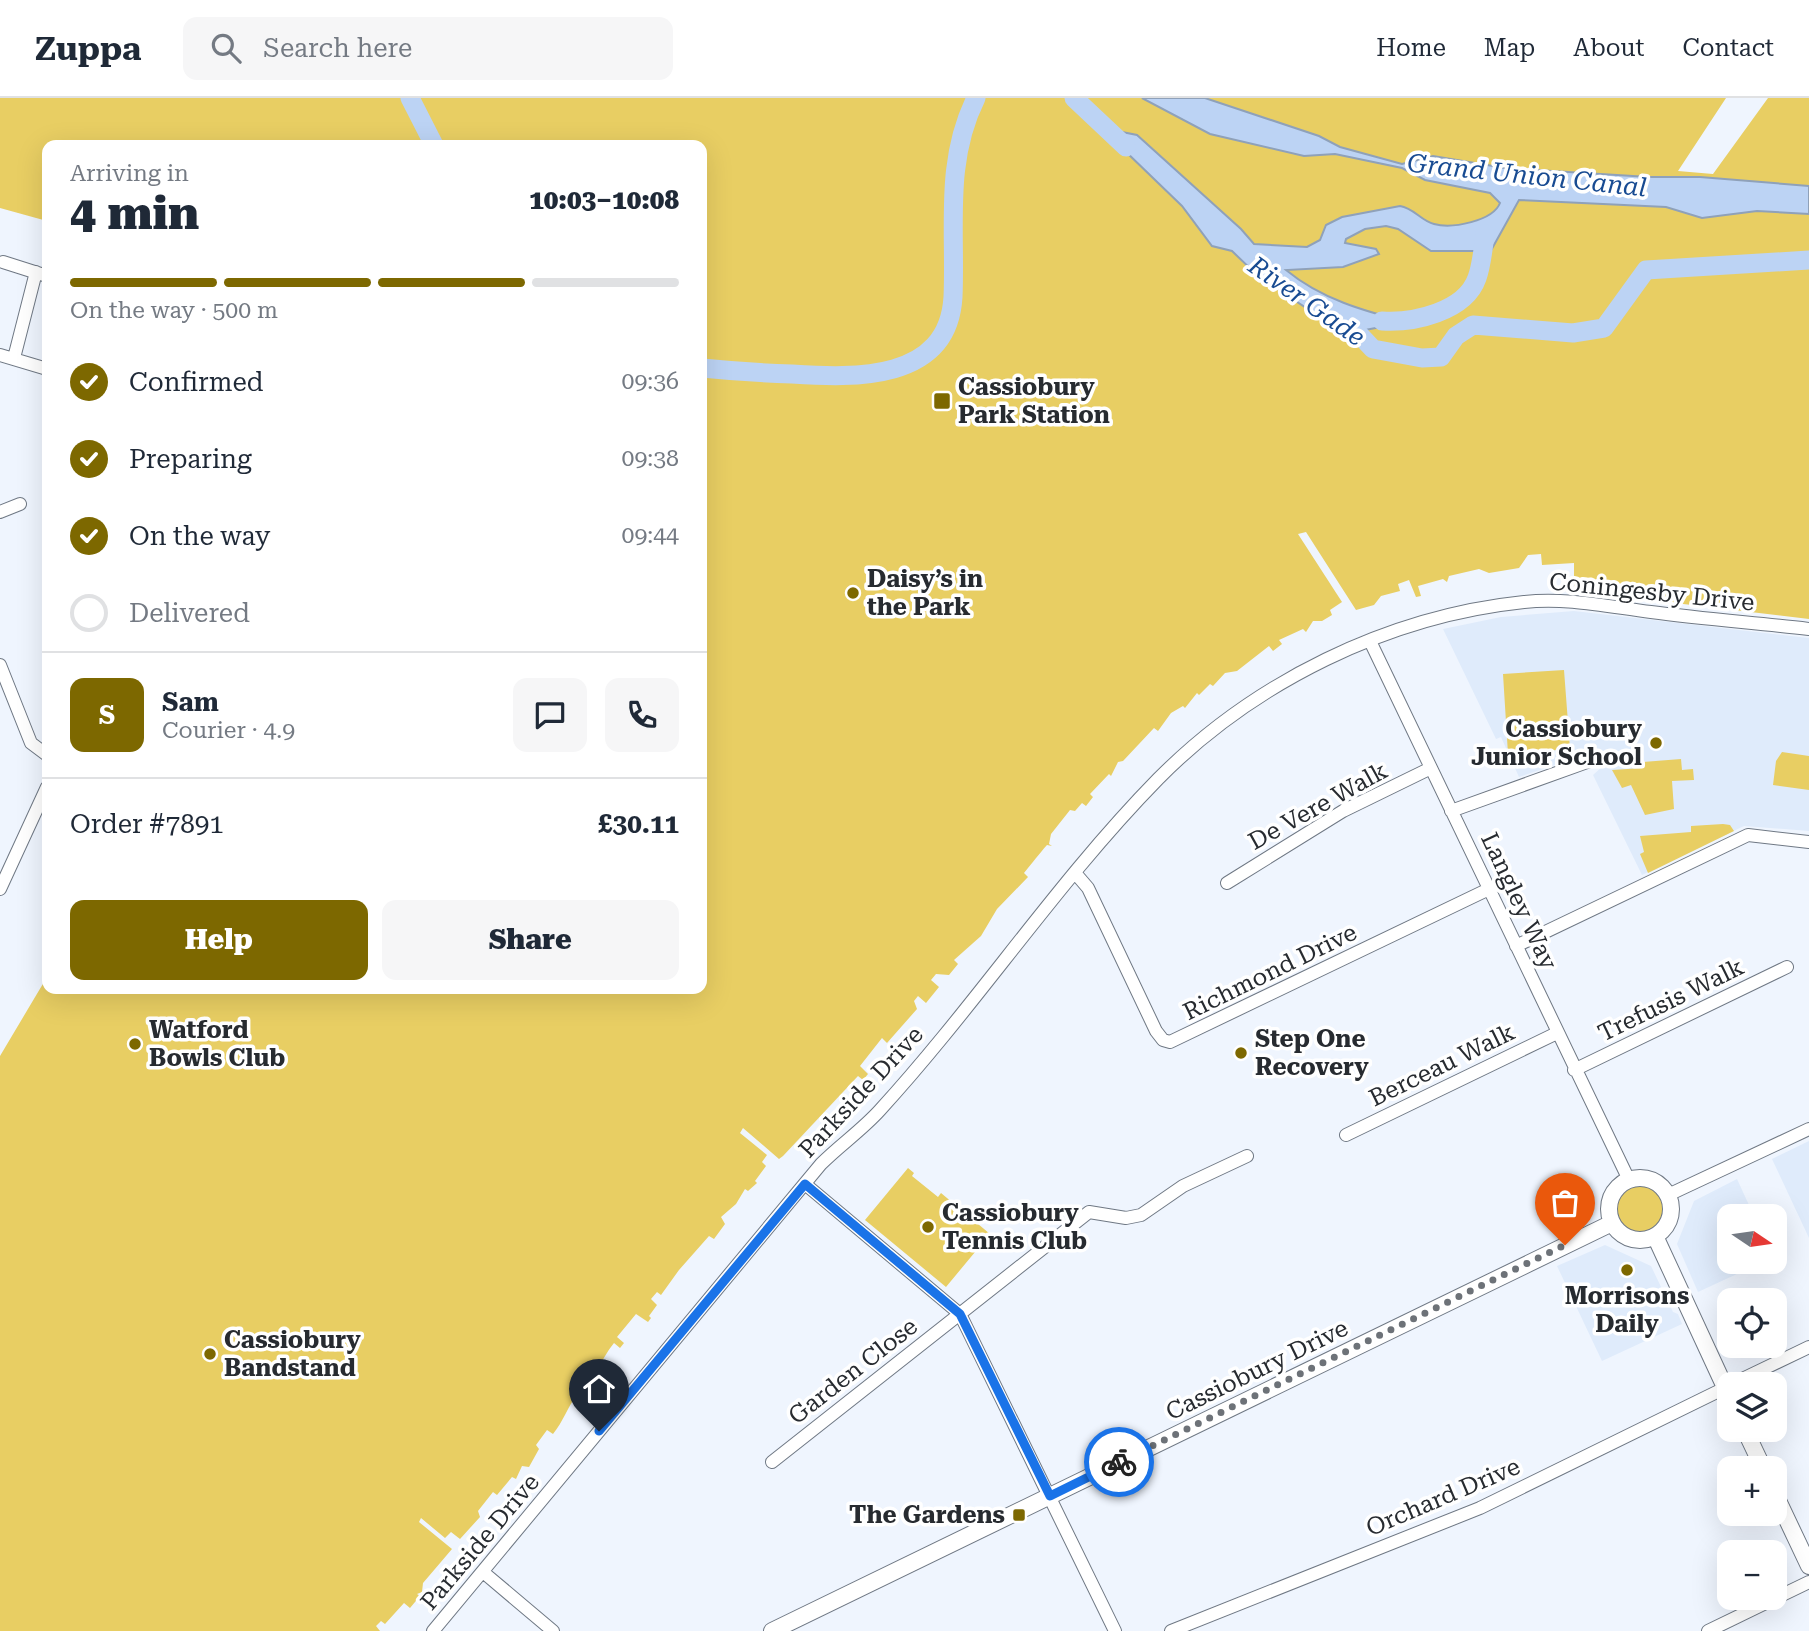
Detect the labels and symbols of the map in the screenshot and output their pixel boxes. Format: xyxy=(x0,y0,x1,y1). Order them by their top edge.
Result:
water label: Grand Union Canal xyxy=(1406,148,1648,202)
water label: River Gade xyxy=(1242,249,1371,352)
place label: Cassiobury Park Station xyxy=(958,373,1110,429)
marker: Cassiobury Park Station xyxy=(932,391,952,411)
place label: Daisy’s in the Park xyxy=(867,565,983,621)
street label: Coningesby Drive xyxy=(1548,567,1756,617)
marker: Daisy’s in the Park xyxy=(845,585,861,601)
place label: Cassiobury Junior School xyxy=(1471,715,1642,771)
marker: Cassiobury Junior School xyxy=(1648,735,1664,751)
street label: De Vere Walk xyxy=(1244,756,1392,856)
street label: Langley Way xyxy=(1475,828,1563,975)
street label: Richmond Drive xyxy=(1179,918,1361,1026)
street label: Trefusis Walk xyxy=(1594,953,1748,1047)
place label: Watford Bowls Club xyxy=(149,1016,285,1072)
street label: Berceau Walk xyxy=(1365,1018,1519,1112)
street label: Parkside Drive xyxy=(793,1021,929,1163)
place label: Step One Recovery xyxy=(1255,1025,1369,1081)
marker: Watford Bowls Club xyxy=(127,1036,143,1052)
marker: Step One Recovery xyxy=(1233,1045,1249,1061)
pin xyxy=(1535,1173,1595,1245)
place label: Cassiobury Tennis Club xyxy=(942,1199,1087,1255)
north arrow xyxy=(1717,1204,1787,1274)
marker: Cassiobury Tennis Club xyxy=(920,1219,936,1235)
marker: Morrisons Daily xyxy=(1619,1262,1635,1278)
place label: Morrisons Daily xyxy=(1565,1282,1689,1338)
street label: Garden Close xyxy=(783,1312,923,1430)
street label: Cassiobury Drive xyxy=(1161,1314,1353,1426)
place label: Cassiobury Bandstand xyxy=(224,1326,361,1382)
marker: Cassiobury Bandstand xyxy=(202,1346,218,1362)
pin xyxy=(569,1359,629,1431)
courier xyxy=(1084,1427,1154,1497)
street label: Orchard Drive xyxy=(1362,1452,1524,1542)
street label: Parkside Drive xyxy=(415,1468,545,1616)
place label: The Gardens xyxy=(849,1501,1005,1529)
marker: The Gardens xyxy=(1011,1507,1027,1523)

